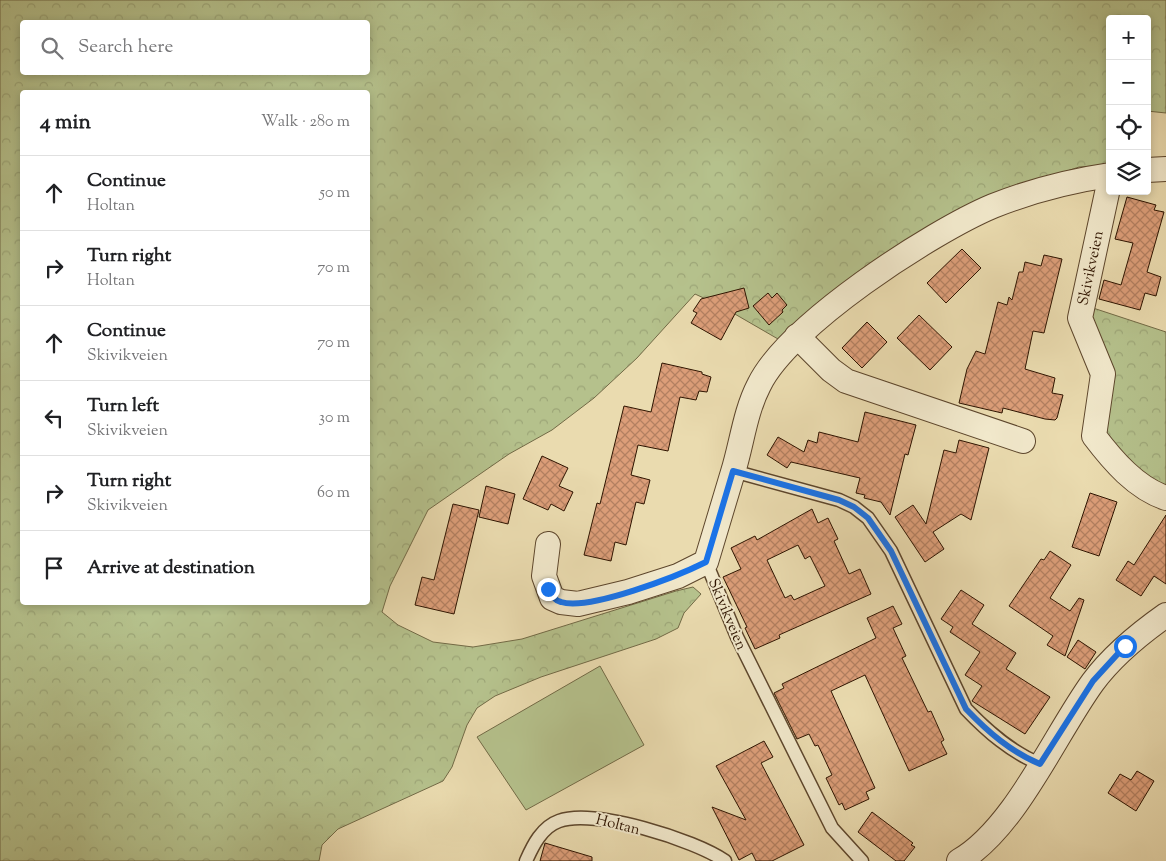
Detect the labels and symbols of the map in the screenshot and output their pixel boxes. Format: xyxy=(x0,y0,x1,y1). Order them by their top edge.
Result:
street label: Skivikveien xyxy=(1073,229,1110,308)
street label: Skivikveien xyxy=(702,576,751,654)
route end xyxy=(537,578,560,601)
route start xyxy=(1114,635,1137,658)
street label: Holtan xyxy=(593,810,642,841)

